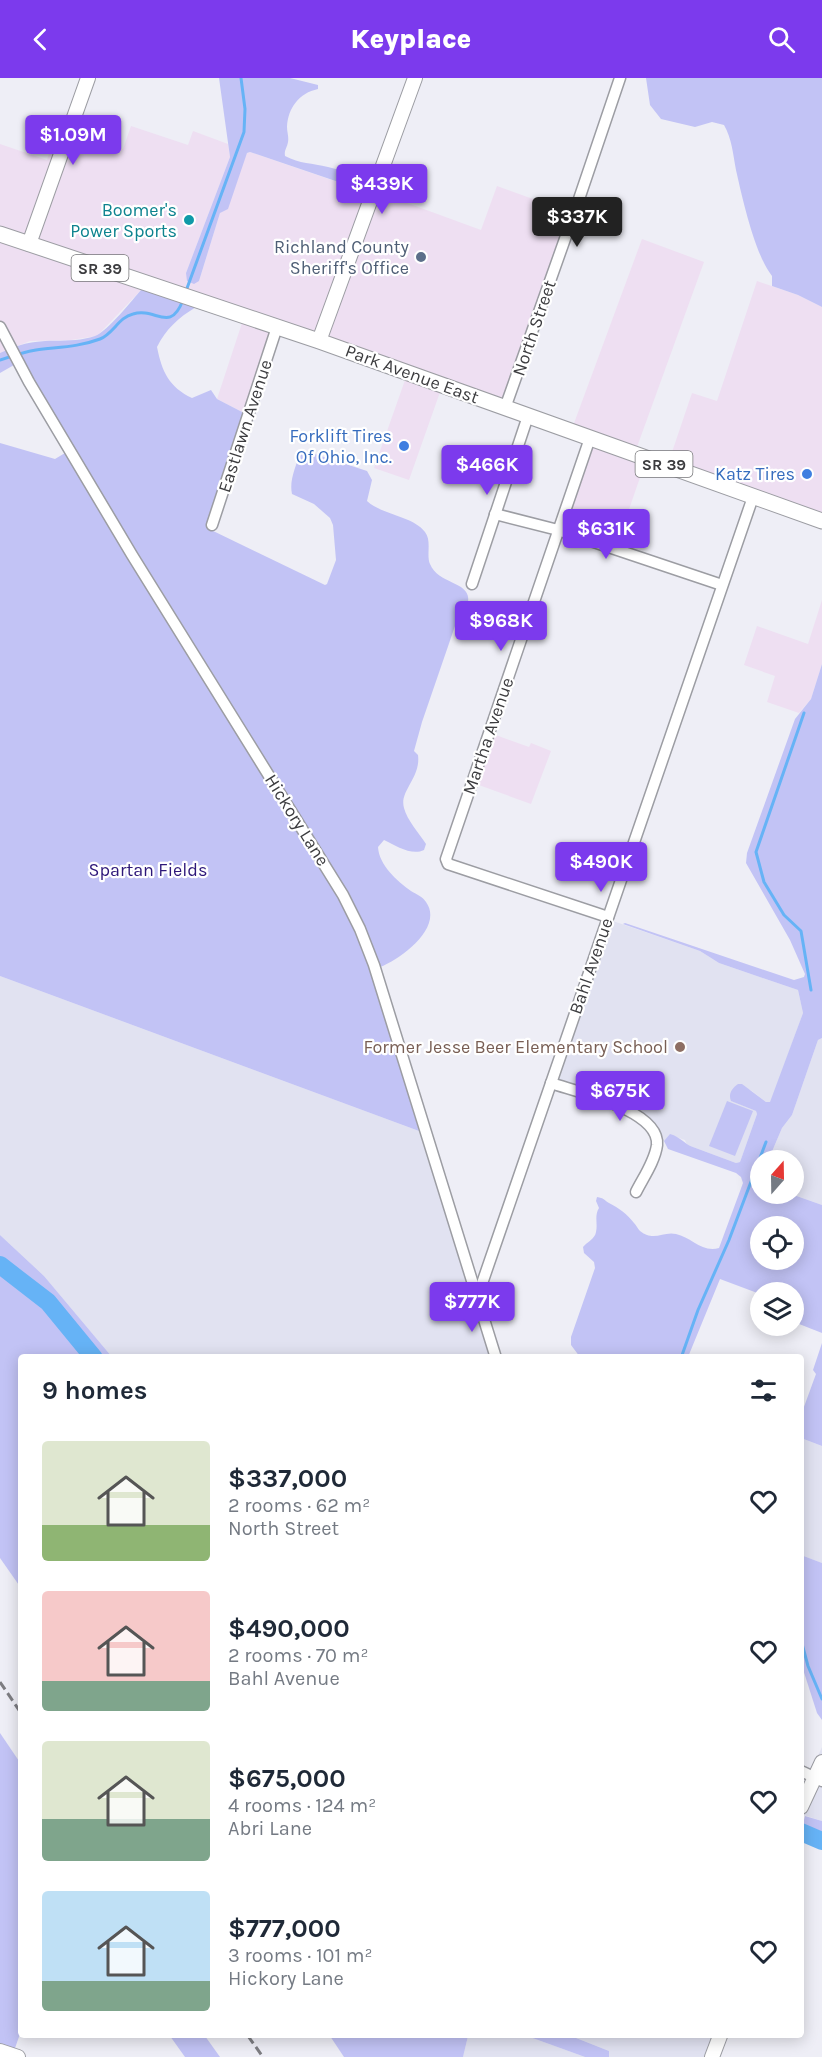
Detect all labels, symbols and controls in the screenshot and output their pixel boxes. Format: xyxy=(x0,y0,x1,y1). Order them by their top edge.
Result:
icon: back xyxy=(24,23,57,56)
text: Keyplace xyxy=(351,23,471,55)
icon: search xyxy=(765,23,798,56)
pin: $1.09M xyxy=(24,115,122,166)
text: $1.09M xyxy=(39,123,107,146)
pin: $439K xyxy=(340,164,424,215)
text: $439K xyxy=(350,172,414,195)
pin: $337K xyxy=(535,197,619,248)
place label: Boomer's Power Sports xyxy=(70,199,177,242)
text: $337K xyxy=(546,205,608,228)
marker: Boomer's Power Sports xyxy=(182,213,196,227)
place label: Richland County Sheriff's Office xyxy=(274,236,410,279)
marker: Richland County Sheriff's Office xyxy=(414,250,428,264)
road number: SR 39 xyxy=(72,255,128,281)
street label: North Street xyxy=(507,277,561,379)
street label: Park Avenue East xyxy=(342,340,482,408)
street label: Eastlawn Avenue xyxy=(213,357,277,495)
place label: Forklift Tires Of Ohio, Inc. xyxy=(289,425,392,468)
marker: Forklift Tires Of Ohio, Inc. xyxy=(397,439,411,453)
pin: $466K xyxy=(445,445,529,496)
road number: SR 39 xyxy=(636,451,692,477)
text: $466K xyxy=(455,453,519,476)
place label: Katz Tires xyxy=(715,463,795,485)
marker: Katz Tires xyxy=(800,467,814,481)
pin: $631K xyxy=(564,509,648,560)
text: $631K xyxy=(577,517,635,540)
pin: $968K xyxy=(459,601,543,652)
text: $968K xyxy=(469,609,533,632)
street label: Martha Avenue xyxy=(458,674,518,798)
street label: Hickory Lane xyxy=(260,770,334,870)
pin: $490K xyxy=(559,842,643,893)
text: $490K xyxy=(569,850,633,873)
park label: Spartan Fields xyxy=(89,859,207,881)
street label: Bahl Avenue xyxy=(564,915,618,1017)
place label: Former Jesse Beer Elementary School xyxy=(364,1036,668,1058)
marker: Former Jesse Beer Elementary School xyxy=(673,1040,687,1054)
pin: $675K xyxy=(578,1071,662,1122)
text: $675K xyxy=(590,1079,650,1102)
north arrow xyxy=(750,1150,804,1204)
map controls xyxy=(750,1150,804,1336)
button: locate xyxy=(750,1216,804,1270)
pin: $777K xyxy=(430,1282,514,1333)
button: layers xyxy=(750,1282,804,1336)
text: $777K xyxy=(444,1290,500,1313)
icon: filters xyxy=(747,1374,780,1407)
text: 9 homes xyxy=(42,1375,148,1406)
text: $337,000 xyxy=(228,1463,347,1494)
icon: home xyxy=(90,1465,162,1537)
icon: heart xyxy=(747,1485,780,1518)
text: 2 rooms · 62 m² xyxy=(228,1494,370,1517)
text: North Street xyxy=(228,1517,339,1540)
text: $490,000 xyxy=(228,1613,350,1644)
icon: home xyxy=(90,1615,162,1687)
icon: heart xyxy=(747,1635,780,1668)
text: 2 rooms · 70 m² xyxy=(228,1644,368,1667)
text: Bahl Avenue xyxy=(228,1667,340,1690)
text: $675,000 xyxy=(228,1763,346,1794)
icon: home xyxy=(90,1765,162,1837)
icon: heart xyxy=(747,1785,780,1818)
text: 4 rooms · 124 m² xyxy=(228,1794,376,1817)
text: Abri Lane xyxy=(228,1817,312,1840)
text: $777,000 xyxy=(228,1913,341,1944)
icon: home xyxy=(90,1915,162,1987)
icon: heart xyxy=(747,1935,780,1968)
text: 3 rooms · 101 m² xyxy=(228,1944,373,1967)
text: Hickory Lane xyxy=(228,1967,344,1990)

